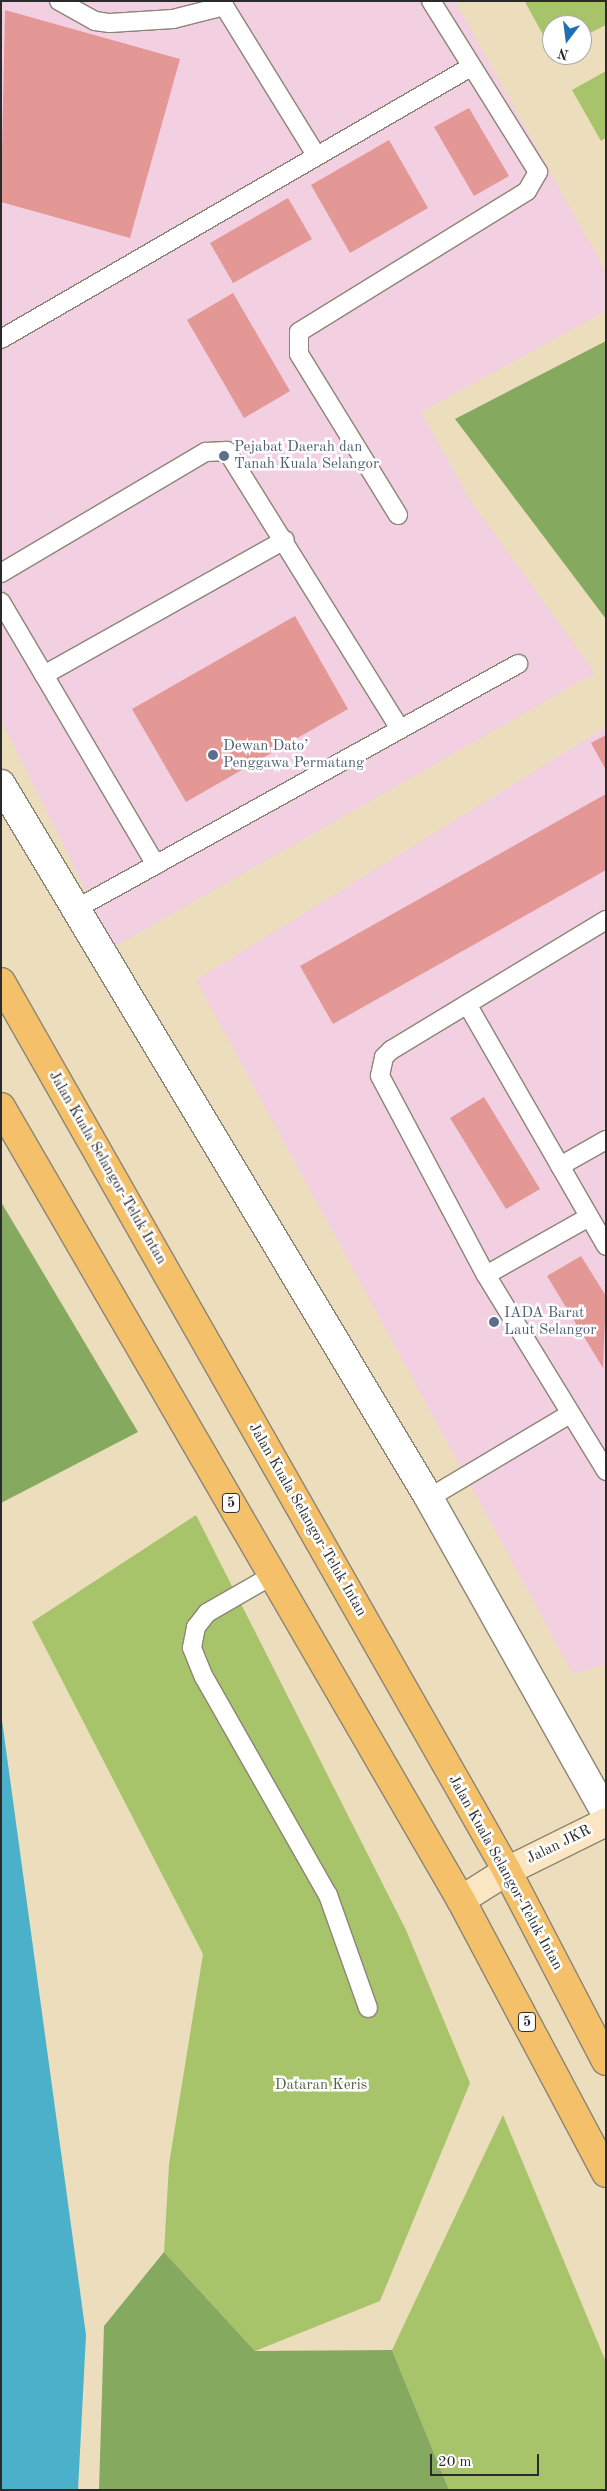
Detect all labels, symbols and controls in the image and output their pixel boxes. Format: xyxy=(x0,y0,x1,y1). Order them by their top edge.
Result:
north arrow xyxy=(542,15,592,65)
text: N xyxy=(556,45,570,62)
place label: Pejabat Daerah dan Tanah Kuala Selangor xyxy=(234,438,379,473)
marker: Pejabat Daerah dan Tanah Kuala Selangor xyxy=(218,450,230,462)
place label: Dewan Dato’ Penggawa Permatang xyxy=(223,737,364,772)
marker: Dewan Dato’ Penggawa Permatang xyxy=(207,749,219,761)
street label: Jalan Kuala Selangor-Teluk Intan xyxy=(44,1068,170,1268)
place label: IADA Barat Laut Selangor xyxy=(504,1304,596,1339)
marker: IADA Barat Laut Selangor xyxy=(488,1316,500,1328)
street label: Jalan Kuala Selangor-Teluk Intan xyxy=(244,1420,370,1620)
road number: 5 xyxy=(221,1492,241,1515)
street label: Jalan Kuala Selangor-Teluk Intan xyxy=(444,1772,566,1974)
street label: Jalan JKR xyxy=(524,1822,594,1868)
road number: 5 xyxy=(517,2010,537,2034)
park label: Dataran Keris xyxy=(275,2077,367,2095)
scale bar xyxy=(432,2444,541,2476)
text: 20 m xyxy=(438,2455,472,2470)

